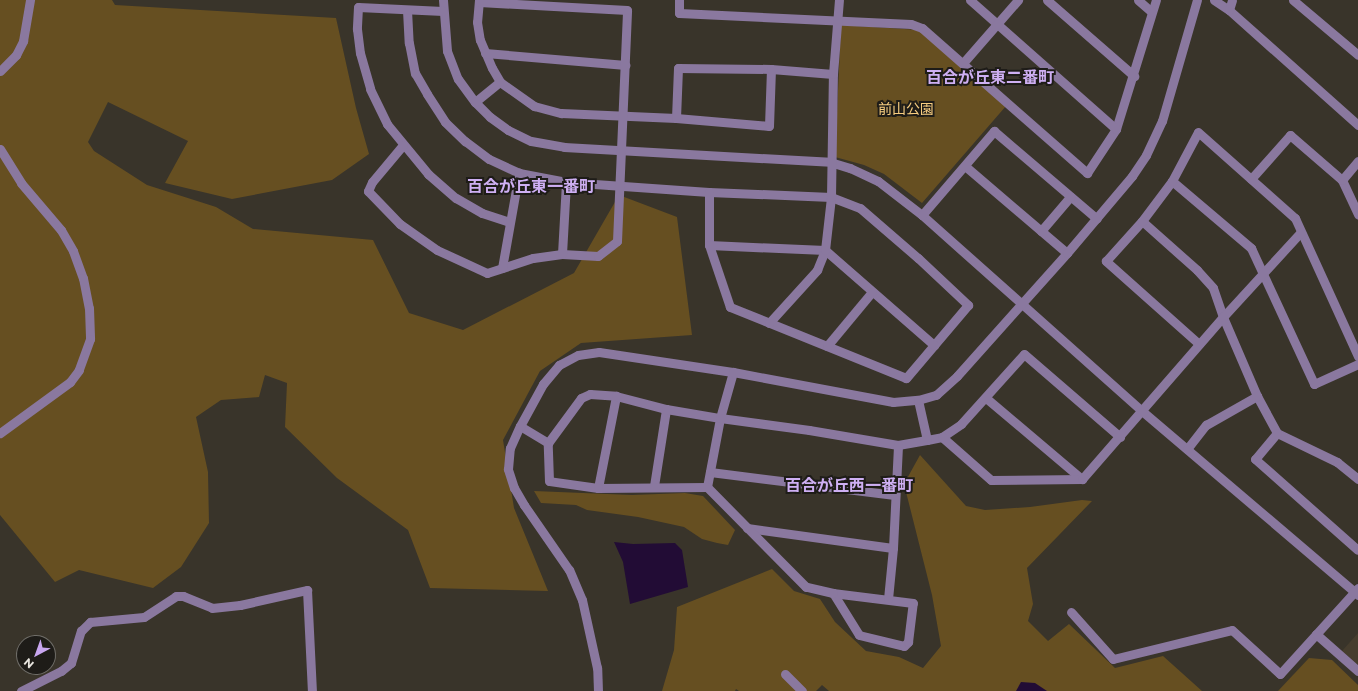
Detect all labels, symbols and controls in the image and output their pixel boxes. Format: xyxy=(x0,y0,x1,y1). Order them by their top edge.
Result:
district label: 百合が丘東二番町 xyxy=(926,68,1054,88)
park label: 前山公園 xyxy=(878,101,934,117)
district label: 百合が丘東一番町 xyxy=(467,177,595,197)
district label: 百合が丘西一番町 xyxy=(785,476,913,496)
north arrow xyxy=(16,635,56,675)
text: N xyxy=(21,655,37,672)

